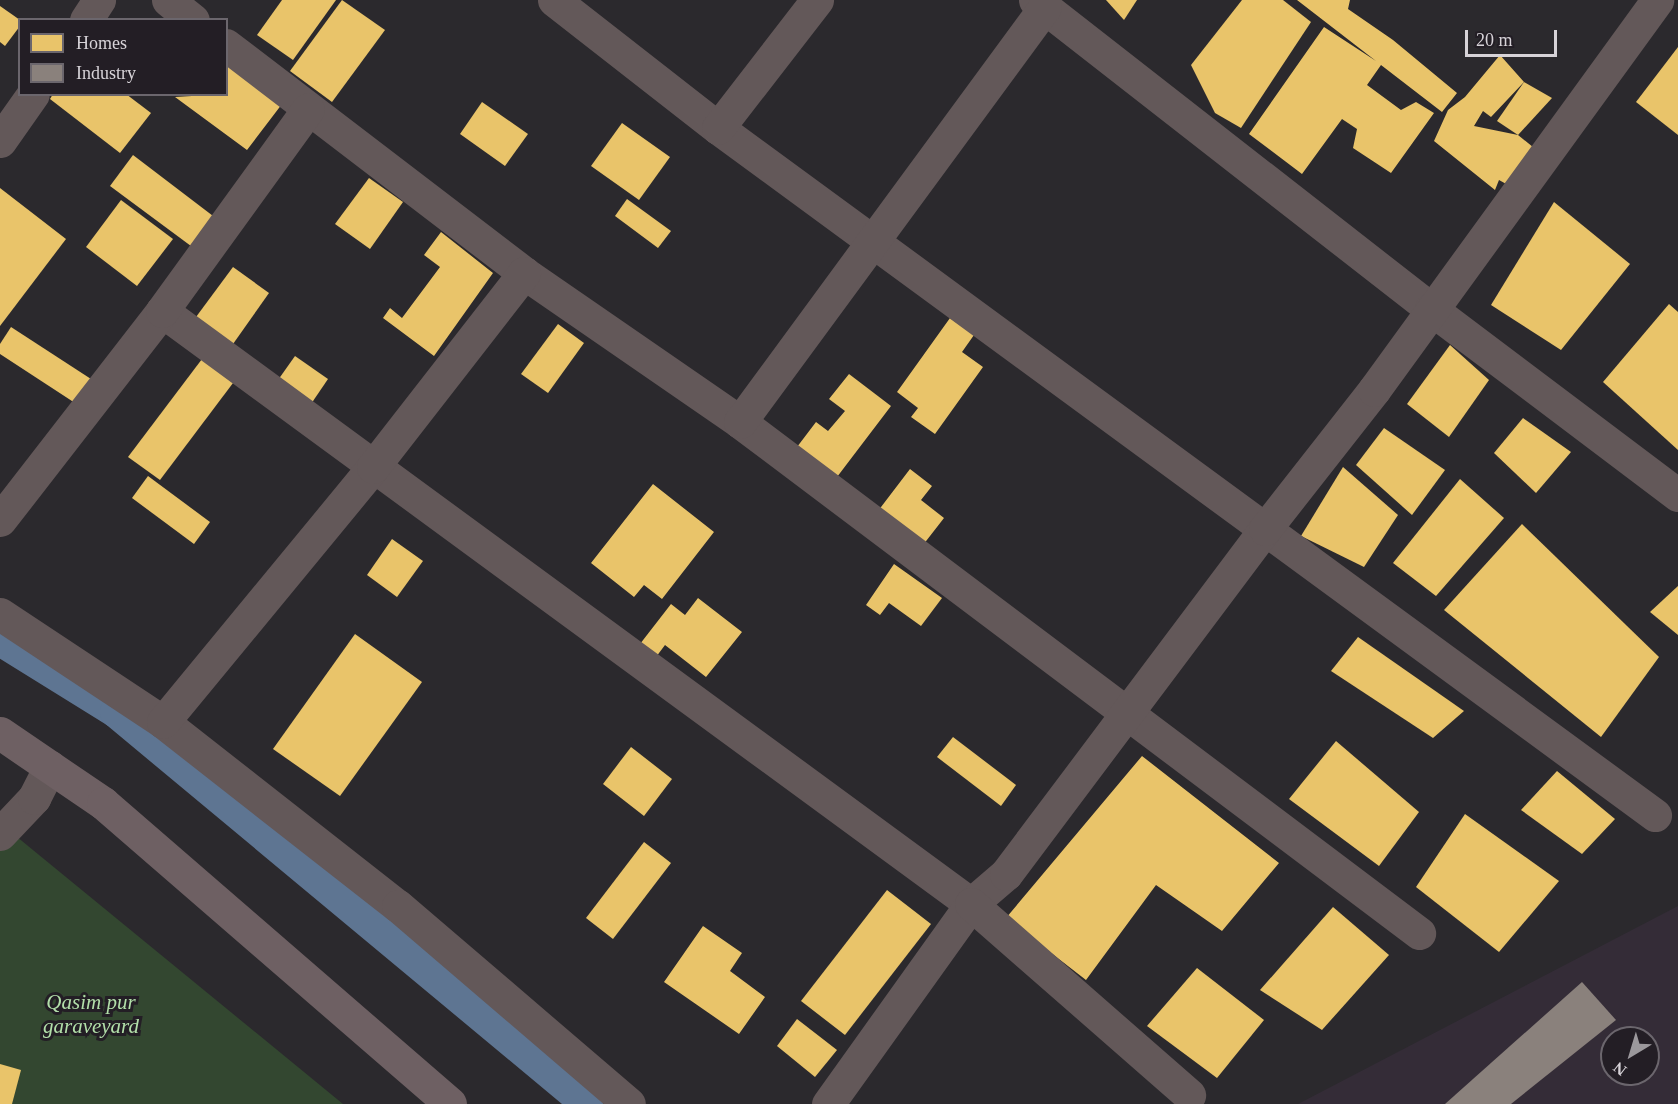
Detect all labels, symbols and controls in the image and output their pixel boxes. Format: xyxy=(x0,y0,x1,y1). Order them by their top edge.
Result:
legend xyxy=(18,18,228,96)
scale bar xyxy=(1468,18,1560,56)
text: 20 m xyxy=(1476,30,1513,50)
text: Homes xyxy=(76,33,127,53)
text: Industry xyxy=(76,63,136,83)
park label: Qasim pur garaveyard xyxy=(43,989,139,1039)
north arrow xyxy=(1600,1026,1660,1086)
text: N xyxy=(1610,1059,1630,1079)

